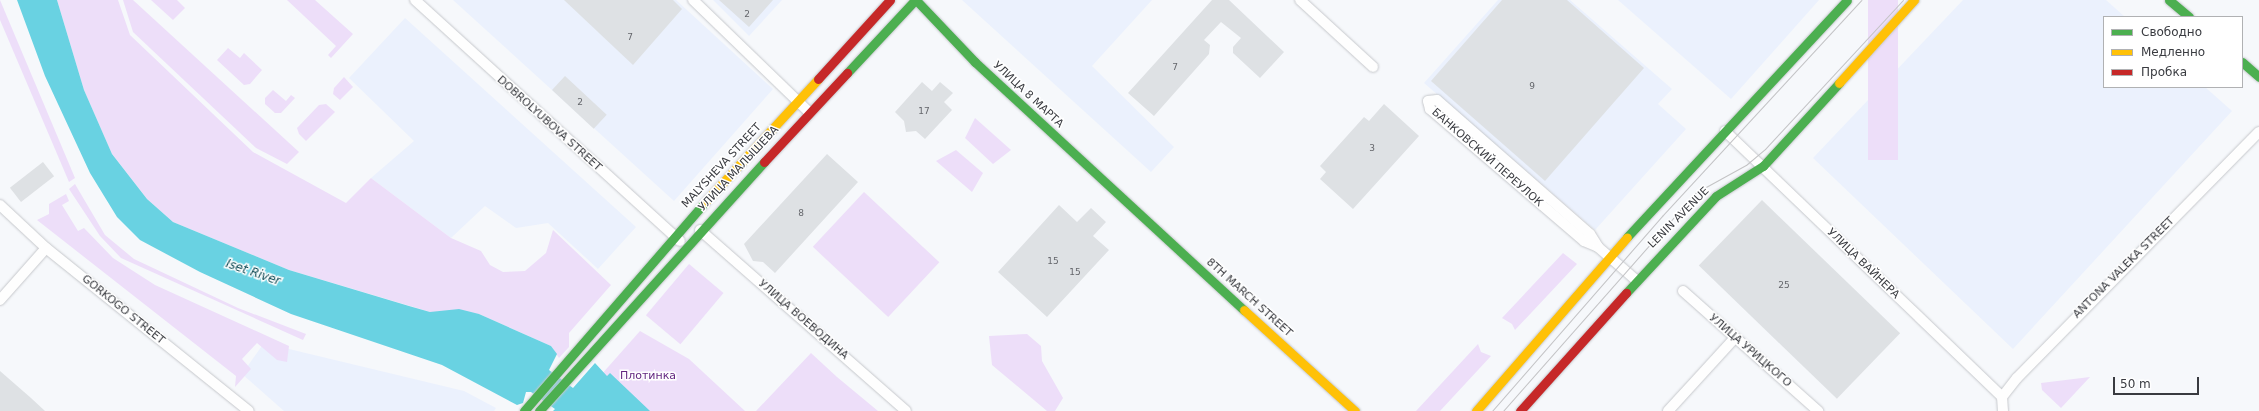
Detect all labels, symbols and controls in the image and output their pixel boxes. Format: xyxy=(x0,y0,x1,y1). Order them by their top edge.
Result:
house number: 2 xyxy=(744,9,750,19)
legend xyxy=(2103,16,2243,88)
text: Свободно xyxy=(2141,25,2202,39)
house number: 7 xyxy=(627,32,633,42)
text: Медленно xyxy=(2141,45,2205,59)
street label: УЛИЦА 8 МАРТА xyxy=(990,59,1066,131)
house number: 7 xyxy=(1172,62,1178,72)
text: Пробка xyxy=(2141,65,2187,79)
street label: DOBROLYUBOVA STREET xyxy=(494,74,604,174)
house number: 9 xyxy=(1529,81,1535,91)
house number: 2 xyxy=(577,97,583,107)
house number: 17 xyxy=(918,106,930,116)
street label: БАНКОВСКИЙ ПЕРЕУЛОК xyxy=(1429,106,1545,210)
street label: MALYSHEVA STREET xyxy=(680,121,764,211)
street label: УЛИЦА МАЛЫШЕВА xyxy=(696,124,782,214)
house number: 3 xyxy=(1369,143,1375,153)
street label: LENIN AVENUE xyxy=(1646,185,1712,251)
house number: 8 xyxy=(798,208,804,218)
street label: ANTONA VALEKA STREET xyxy=(2071,215,2177,321)
street label: УЛИЦА ВАЙНЕРА xyxy=(1824,226,1902,302)
house number: 15 xyxy=(1047,256,1059,266)
street label: 8TH MARCH STREET xyxy=(1203,256,1295,340)
water label: Iset River xyxy=(224,257,282,289)
house number: 15 xyxy=(1069,267,1081,277)
street label: GORKOGO STREET xyxy=(79,273,167,347)
street label: УЛИЦА ВОЕВОДИНА xyxy=(755,277,851,363)
house number: 25 xyxy=(1778,280,1790,290)
street label: УЛИЦА УРИЦКОГО xyxy=(1706,312,1794,390)
park label: Плотинка xyxy=(620,369,676,383)
scale bar xyxy=(2115,369,2201,395)
text: 50 m xyxy=(2120,377,2151,391)

